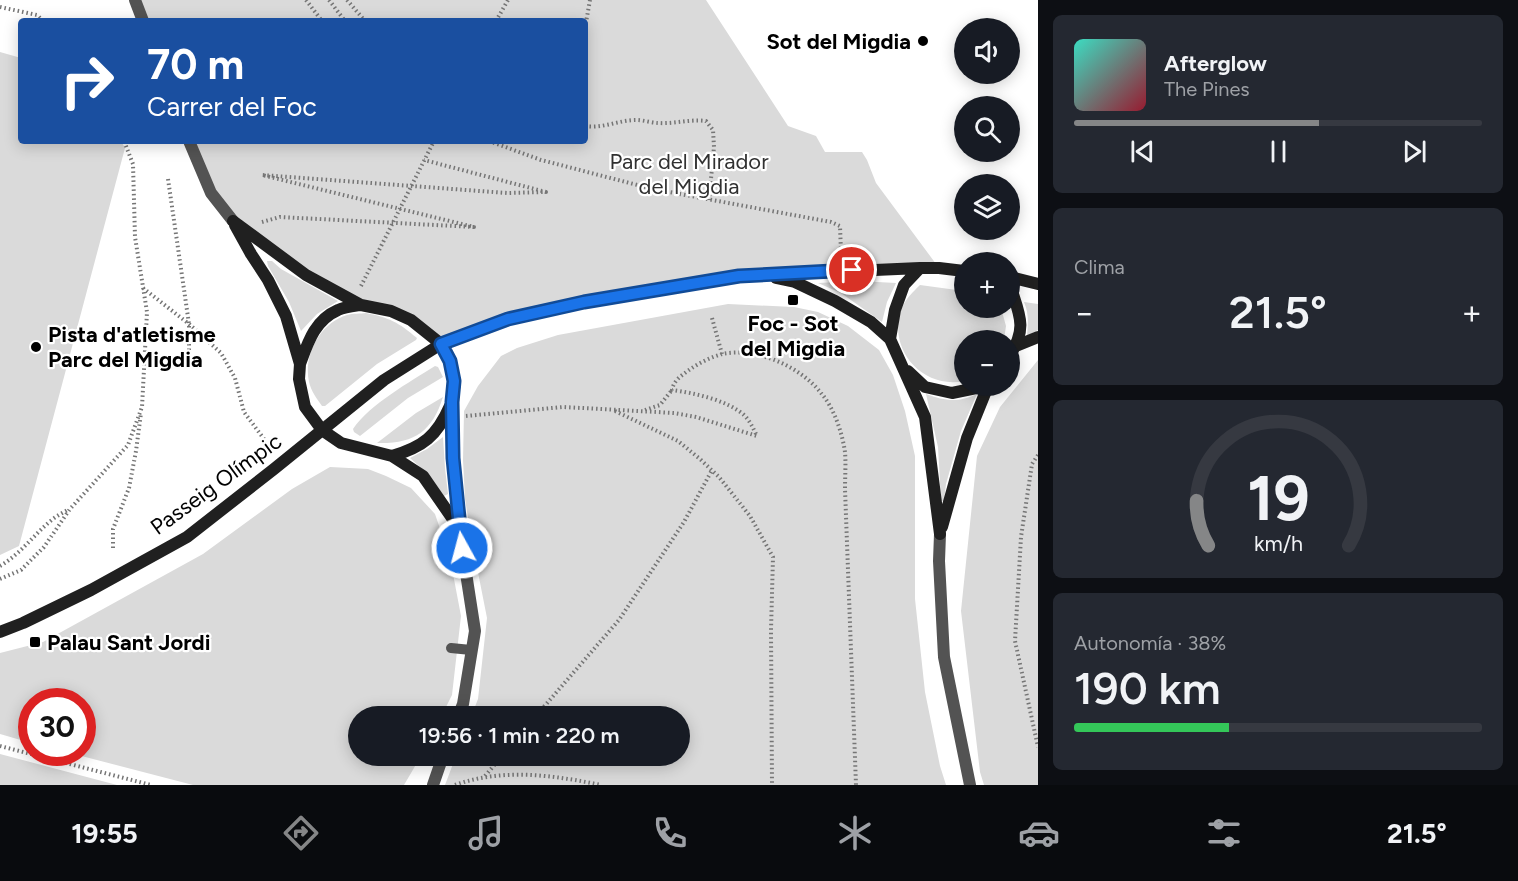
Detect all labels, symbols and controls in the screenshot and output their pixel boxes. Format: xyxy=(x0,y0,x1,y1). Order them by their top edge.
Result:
map controls xyxy=(954,18,1020,396)
button: sound xyxy=(954,18,1020,84)
place label: Sot del Migdia xyxy=(766,28,911,55)
marker: Sot del Migdia xyxy=(916,34,930,48)
text: 70 m xyxy=(147,39,244,90)
icon: right xyxy=(48,42,126,120)
text: Afterglow xyxy=(1164,50,1267,77)
text: The Pines xyxy=(1164,77,1250,101)
text: Carrer del Foc xyxy=(147,90,317,123)
button: search xyxy=(954,96,1020,162)
icon: previous xyxy=(1126,135,1159,168)
icon: pause xyxy=(1262,135,1295,168)
icon: next xyxy=(1398,135,1431,168)
park label: Parc del Mirador del Migdia xyxy=(609,148,769,200)
button: layers xyxy=(954,174,1020,240)
pin xyxy=(826,244,877,295)
button: + xyxy=(954,252,1020,318)
icon: arrive xyxy=(835,253,868,286)
text: Clima xyxy=(1074,255,1125,279)
text: 21.5° xyxy=(1229,285,1327,339)
marker: Foc - Sot del Migdia xyxy=(786,293,800,307)
text: − xyxy=(1074,293,1095,332)
text: + xyxy=(1461,293,1482,332)
place label: Foc - Sot del Migdia xyxy=(741,310,845,362)
place label: Pista d'atletisme Parc del Migdia xyxy=(48,321,216,373)
button: − xyxy=(954,330,1020,396)
marker: Pista d'atletisme Parc del Migdia xyxy=(29,340,43,354)
street label: Passeig Olímpic xyxy=(145,427,287,541)
text: 19 xyxy=(1247,461,1309,536)
position arrow xyxy=(430,516,494,580)
text: km/h xyxy=(1254,531,1302,556)
place label: Palau Sant Jordi xyxy=(47,629,210,656)
text: Autonomía · 38% xyxy=(1074,631,1226,655)
marker: Palau Sant Jordi xyxy=(28,635,42,649)
text: 190 km xyxy=(1074,661,1221,715)
speed limit sign: 30 xyxy=(18,688,96,766)
text: 19:56 · 1 min · 220 m xyxy=(418,722,620,749)
icon: directions xyxy=(280,812,322,854)
icon: music xyxy=(465,812,507,854)
icon: phone xyxy=(649,812,691,854)
icon: climate xyxy=(834,812,876,854)
icon: car xyxy=(1018,812,1060,854)
icon: filters xyxy=(1203,812,1245,854)
text: 19:55 xyxy=(71,817,138,850)
text: 21.5° xyxy=(1387,817,1447,850)

